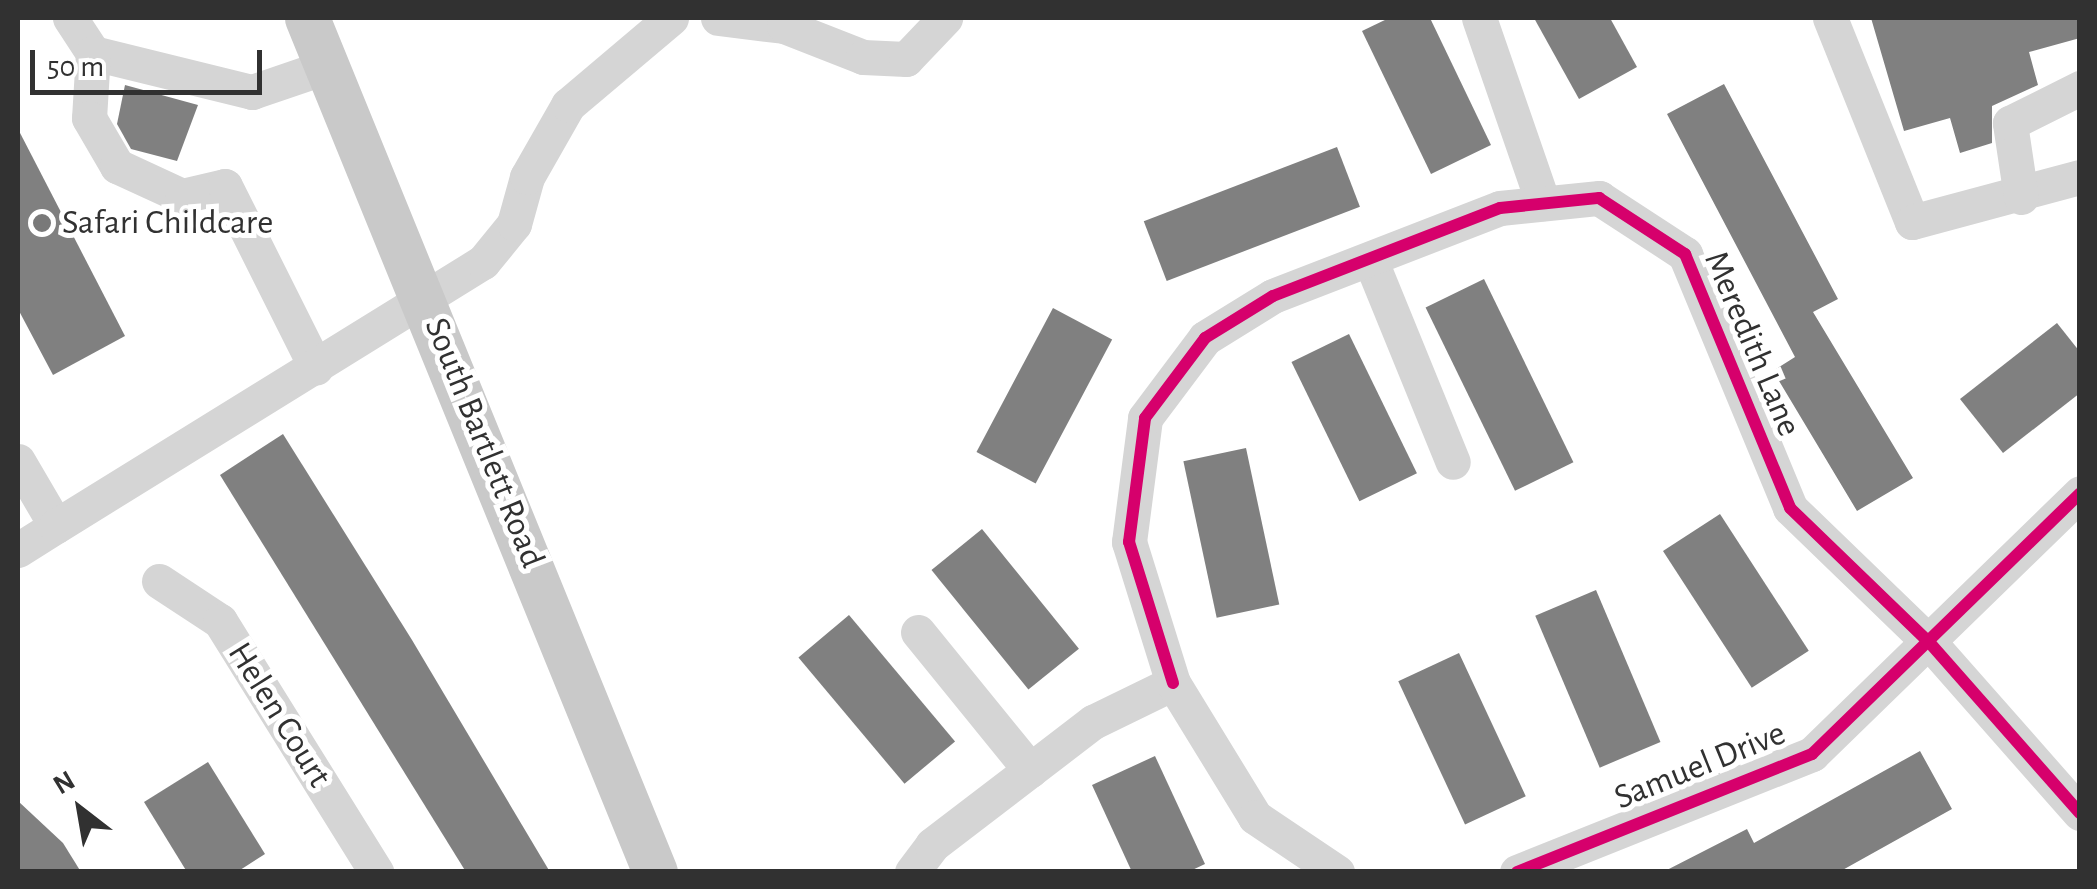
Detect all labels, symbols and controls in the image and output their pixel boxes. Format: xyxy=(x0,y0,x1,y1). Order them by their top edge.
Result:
scale bar xyxy=(35,30,268,92)
text: 50 m xyxy=(47,52,104,82)
place label: Safari Childcare xyxy=(62,202,273,244)
marker: Safari Childcare xyxy=(31,212,53,234)
street label: Meredith Lane xyxy=(1694,245,1810,443)
street label: South Bartlett Road xyxy=(415,312,553,574)
street label: Helen Court xyxy=(218,635,340,795)
street label: Samuel Drive xyxy=(1608,713,1792,819)
north arrow xyxy=(30,759,130,859)
text: N xyxy=(49,766,80,800)

